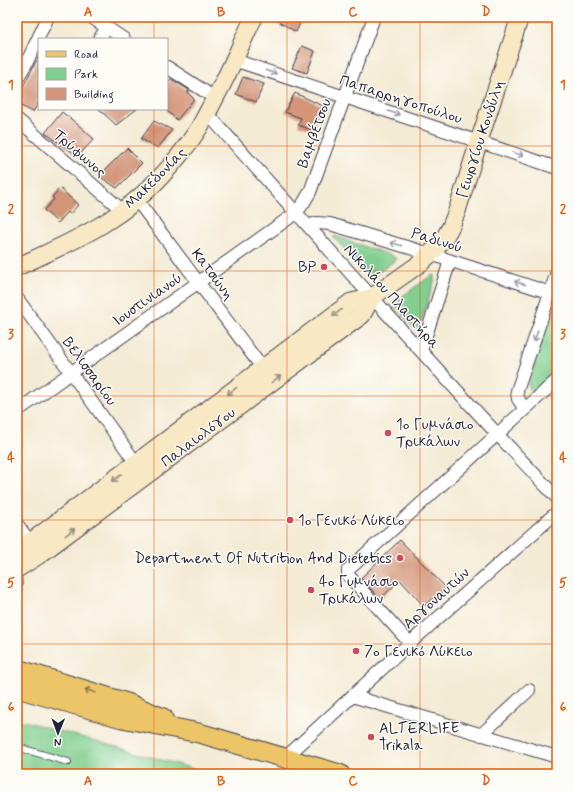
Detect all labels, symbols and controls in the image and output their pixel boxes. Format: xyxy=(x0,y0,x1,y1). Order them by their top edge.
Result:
text: A xyxy=(84,4,92,21)
text: B xyxy=(217,4,226,21)
text: C xyxy=(348,4,358,21)
text: D xyxy=(482,4,491,21)
legend xyxy=(38,38,168,110)
text: Road xyxy=(74,47,98,63)
text: Park xyxy=(74,67,98,83)
one-way arrow xyxy=(264,69,277,76)
street label: Παπαρρηγοπούλου xyxy=(337,71,465,129)
text: 1 xyxy=(8,77,14,94)
street label: Γεωργίου Κονδύλη xyxy=(452,77,510,201)
text: 1 xyxy=(560,77,566,94)
text: Building xyxy=(74,87,114,104)
street label: Βαμβέτσου xyxy=(293,96,337,171)
one-way arrow xyxy=(388,110,400,118)
street label: Τρύφωνος xyxy=(48,125,111,183)
street label: Μακεδονίας xyxy=(120,143,191,214)
one-way arrow xyxy=(511,151,523,159)
text: 2 xyxy=(8,201,15,218)
text: 2 xyxy=(560,201,567,218)
street label: Ραδινού xyxy=(409,224,465,258)
street label: Νικολάου Πλαστήρα xyxy=(339,240,444,354)
one-way arrow xyxy=(390,240,403,247)
street label: Κατσώνη xyxy=(186,245,238,305)
place label: BP xyxy=(298,258,316,278)
marker: BP xyxy=(319,262,329,272)
street label: Ιουστινιανού xyxy=(109,269,186,331)
one-way arrow xyxy=(514,279,527,286)
one-way arrow xyxy=(331,309,342,318)
text: 3 xyxy=(8,326,14,343)
text: 3 xyxy=(560,326,566,343)
one-way arrow xyxy=(531,330,539,342)
street label: Βελισσαρίου xyxy=(57,333,121,410)
one-way arrow xyxy=(270,375,281,383)
one-way arrow xyxy=(227,387,238,395)
street label: Παλαιολόγου xyxy=(157,403,240,472)
place label: 1ο Γυμνάσιο Τρικάλων xyxy=(396,415,474,452)
marker: 1ο Γυμνάσιο Τρικάλων xyxy=(383,428,393,438)
text: 4 xyxy=(7,450,15,467)
text: 4 xyxy=(559,450,567,467)
one-way arrow xyxy=(112,473,123,482)
place label: 1ο Γενικό Λύκειο xyxy=(298,511,405,531)
marker: 1ο Γενικό Λύκειο xyxy=(285,515,295,525)
one-way arrow xyxy=(65,527,76,536)
place label: Department Of Nutrition And Dietetics xyxy=(135,549,392,569)
marker: Department Of Nutrition And Dietetics xyxy=(395,553,405,563)
street label: Αργοναυτών xyxy=(399,563,475,634)
place label: 4ο Γυμνάσιο Τρικάλων xyxy=(319,572,399,609)
text: 5 xyxy=(7,575,15,592)
text: 5 xyxy=(559,575,567,592)
marker: 4ο Γυμνάσιο Τρικάλων xyxy=(306,585,316,595)
place label: 7ο Γενικό Λύκειο xyxy=(364,642,473,662)
marker: 7ο Γενικό Λύκειο xyxy=(351,646,361,656)
one-way arrow xyxy=(83,687,96,694)
text: 6 xyxy=(8,699,15,716)
text: 6 xyxy=(560,699,567,716)
north arrow xyxy=(38,713,78,753)
place label: ALTERLIFE Trikala xyxy=(379,719,459,756)
marker: ALTERLIFE Trikala xyxy=(366,732,376,742)
text: N xyxy=(54,735,62,749)
text: A xyxy=(84,773,92,790)
text: B xyxy=(217,773,226,790)
text: C xyxy=(348,773,358,790)
text: D xyxy=(482,773,491,790)

